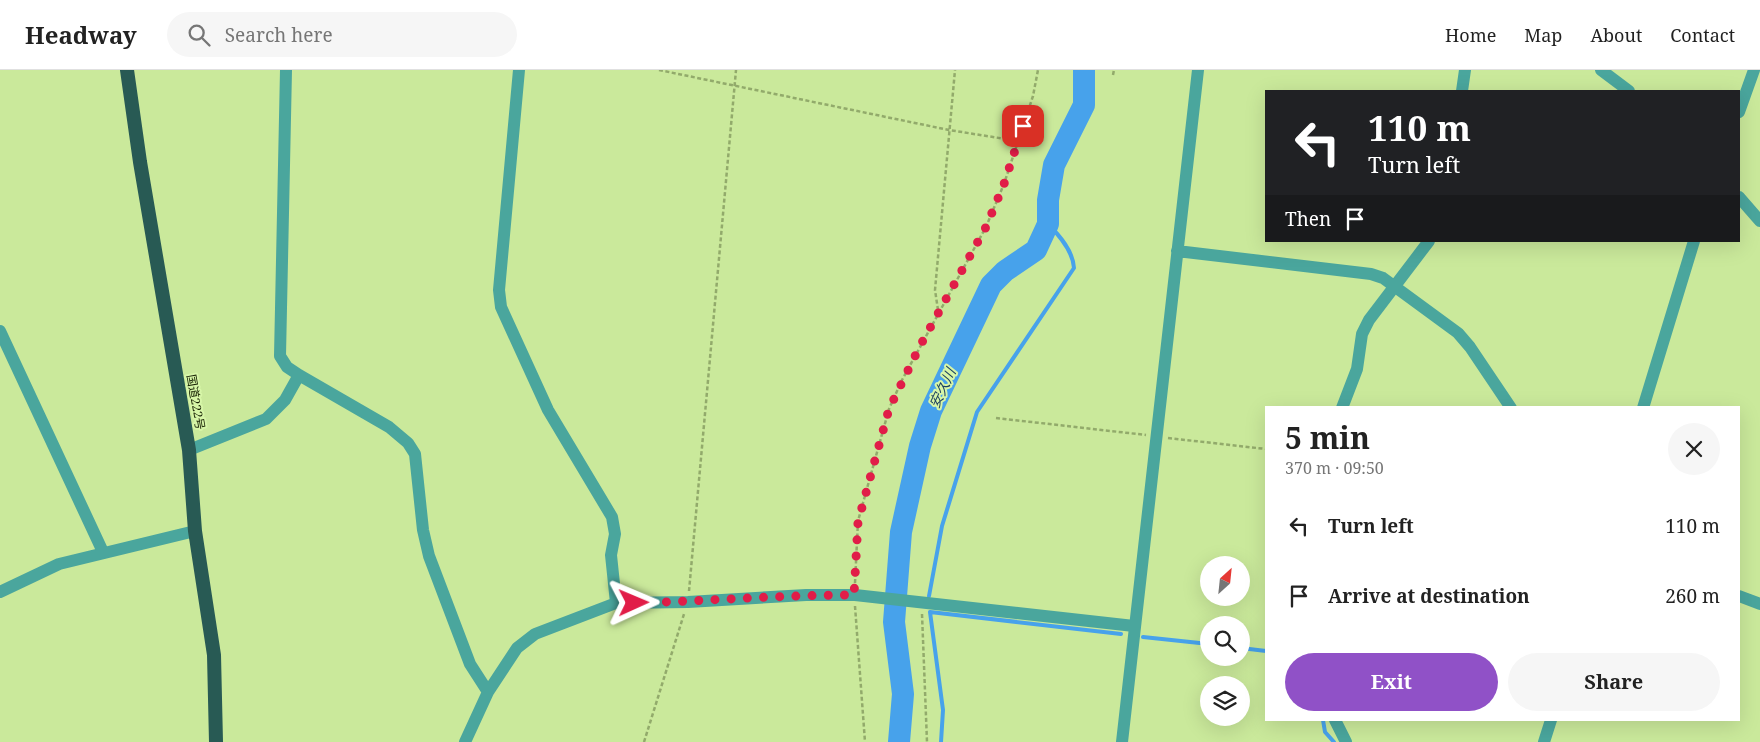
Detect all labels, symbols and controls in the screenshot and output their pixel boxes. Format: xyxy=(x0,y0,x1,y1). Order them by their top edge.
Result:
search box xyxy=(167,12,517,57)
text: Headway xyxy=(25,18,137,51)
icon: search xyxy=(185,21,213,49)
text: Search here xyxy=(225,22,333,48)
text: Home xyxy=(1445,23,1496,47)
text: Map xyxy=(1524,23,1562,47)
text: About xyxy=(1590,23,1642,47)
text: Contact xyxy=(1670,23,1735,47)
text: 110 m xyxy=(1368,104,1471,151)
pin xyxy=(1002,105,1044,147)
icon: left xyxy=(1285,110,1350,175)
icon: arrive xyxy=(1009,112,1037,140)
text: Turn left xyxy=(1368,149,1460,179)
icon: arrive xyxy=(1341,205,1369,233)
text: Then xyxy=(1285,206,1331,232)
water label: 安久川 xyxy=(925,363,960,411)
street label: 国道222号 xyxy=(183,373,209,431)
text: 5 min xyxy=(1285,417,1370,458)
button: close xyxy=(1668,423,1720,475)
text: 370 m · 09:50 xyxy=(1285,457,1384,479)
icon: left xyxy=(1285,512,1313,540)
text: Turn left xyxy=(1328,513,1414,539)
text: 110 m xyxy=(1665,513,1720,539)
north arrow xyxy=(1200,556,1250,606)
map controls xyxy=(1200,556,1250,726)
position arrow xyxy=(607,576,659,628)
icon: arrive xyxy=(1285,582,1313,610)
text: Arrive at destination xyxy=(1328,583,1530,609)
text: 260 m xyxy=(1665,583,1720,609)
button: search xyxy=(1200,616,1250,666)
button: Exit xyxy=(1285,653,1498,711)
button: Share xyxy=(1508,653,1720,711)
button: layers xyxy=(1200,676,1250,726)

